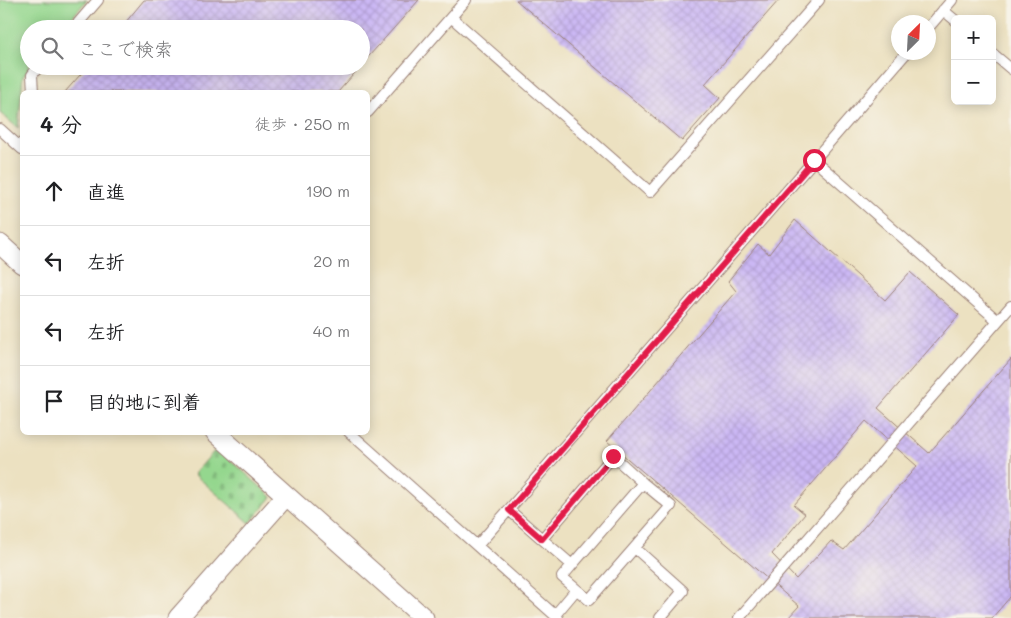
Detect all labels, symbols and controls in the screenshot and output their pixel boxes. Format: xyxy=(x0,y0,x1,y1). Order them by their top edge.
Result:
north arrow xyxy=(891,15,936,60)
map controls xyxy=(951,15,996,105)
button: + xyxy=(951,15,996,60)
search box xyxy=(20,20,370,75)
icon: search xyxy=(38,34,66,62)
text: ここで検索 xyxy=(78,36,173,61)
button: − xyxy=(951,60,996,105)
text: 4 分 xyxy=(40,110,82,137)
text: 徒歩 · 250 m xyxy=(255,113,350,134)
route start xyxy=(803,149,826,172)
icon: ahead xyxy=(40,177,68,205)
text: 直進 xyxy=(87,179,125,204)
text: 190 m xyxy=(306,180,350,201)
icon: left xyxy=(40,247,68,275)
text: 左折 xyxy=(87,249,125,274)
text: 20 m xyxy=(313,250,350,271)
icon: left xyxy=(40,317,68,345)
text: 左折 xyxy=(87,319,125,344)
text: 40 m xyxy=(313,320,350,341)
icon: arrive xyxy=(40,387,68,415)
text: 目的地に到着 xyxy=(87,389,201,414)
route end xyxy=(602,445,625,468)

